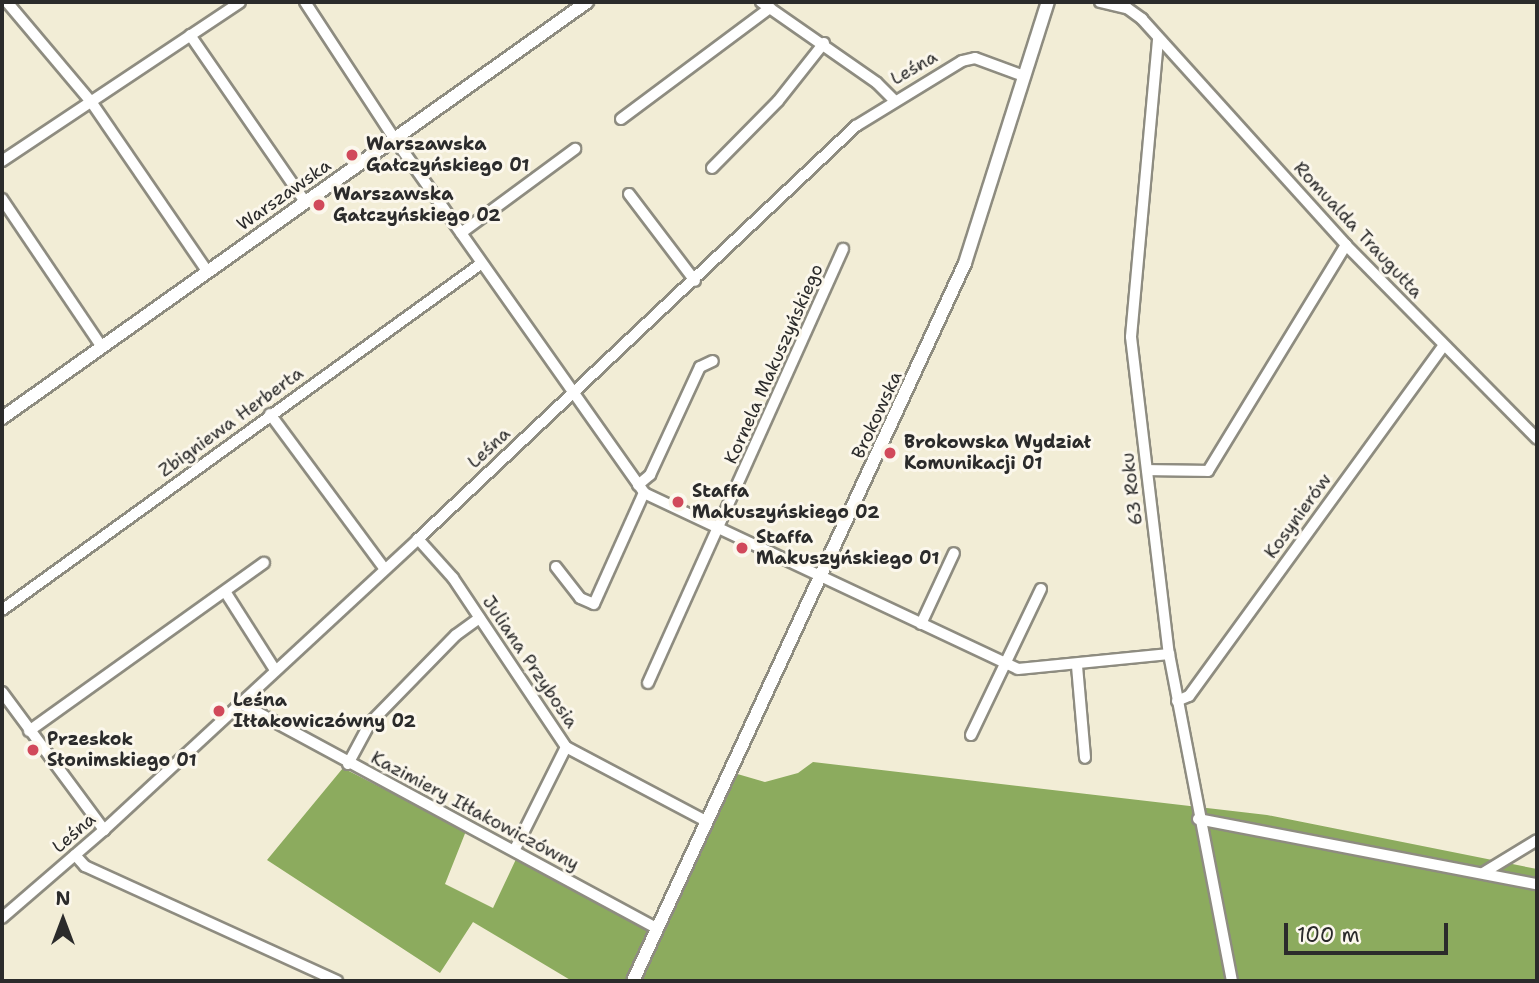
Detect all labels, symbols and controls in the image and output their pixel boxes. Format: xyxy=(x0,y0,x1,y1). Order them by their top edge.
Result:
street label: Leśna xyxy=(887,46,941,90)
place label: Warszawska Gałczyńskiego 01 xyxy=(366,134,529,176)
marker: Warszawska Gałczyńskiego 01 xyxy=(344,147,360,163)
street label: Warszawska xyxy=(233,155,335,235)
street label: Romualda Traugutta xyxy=(1289,157,1427,303)
place label: Warszawska Gałczyńskiego 02 xyxy=(333,184,501,227)
marker: Warszawska Gałczyńskiego 02 xyxy=(311,197,327,213)
street label: Kornela Makuszyńskiego xyxy=(720,261,828,467)
street label: Zbigniewa Herberta xyxy=(155,362,307,482)
street label: Brokowska xyxy=(847,368,907,462)
street label: Leśna xyxy=(463,423,515,473)
place label: Brokowska Wydział Komunikacji 01 xyxy=(904,432,1091,474)
marker: Brokowska Wydział Komunikacji 01 xyxy=(882,445,898,461)
street label: 63 Roku xyxy=(1117,451,1147,527)
street label: Kosynierów xyxy=(1260,469,1336,563)
place label: Staffa Makuszyńskiego 02 xyxy=(692,481,880,524)
marker: Staffa Makuszyńskiego 02 xyxy=(670,494,686,510)
place label: Staffa Makuszyńskiego 01 xyxy=(756,527,939,570)
marker: Staffa Makuszyńskiego 01 xyxy=(734,540,750,556)
street label: Juliana Przybosia xyxy=(478,592,582,732)
place label: Leśna Iłłakowiczówny 02 xyxy=(233,690,416,732)
marker: Leśna Iłłakowiczówny 02 xyxy=(211,703,227,719)
place label: Przeskok Słonimskiego 01 xyxy=(47,729,197,772)
marker: Przeskok Słonimskiego 01 xyxy=(25,742,41,758)
street label: Kazimiery Iłłakowiczówny xyxy=(367,747,583,875)
street label: Leśna xyxy=(48,808,100,858)
north arrow xyxy=(28,885,98,955)
text: N xyxy=(55,886,71,911)
scale bar xyxy=(1287,909,1452,953)
text: 100 m xyxy=(1297,921,1360,949)

